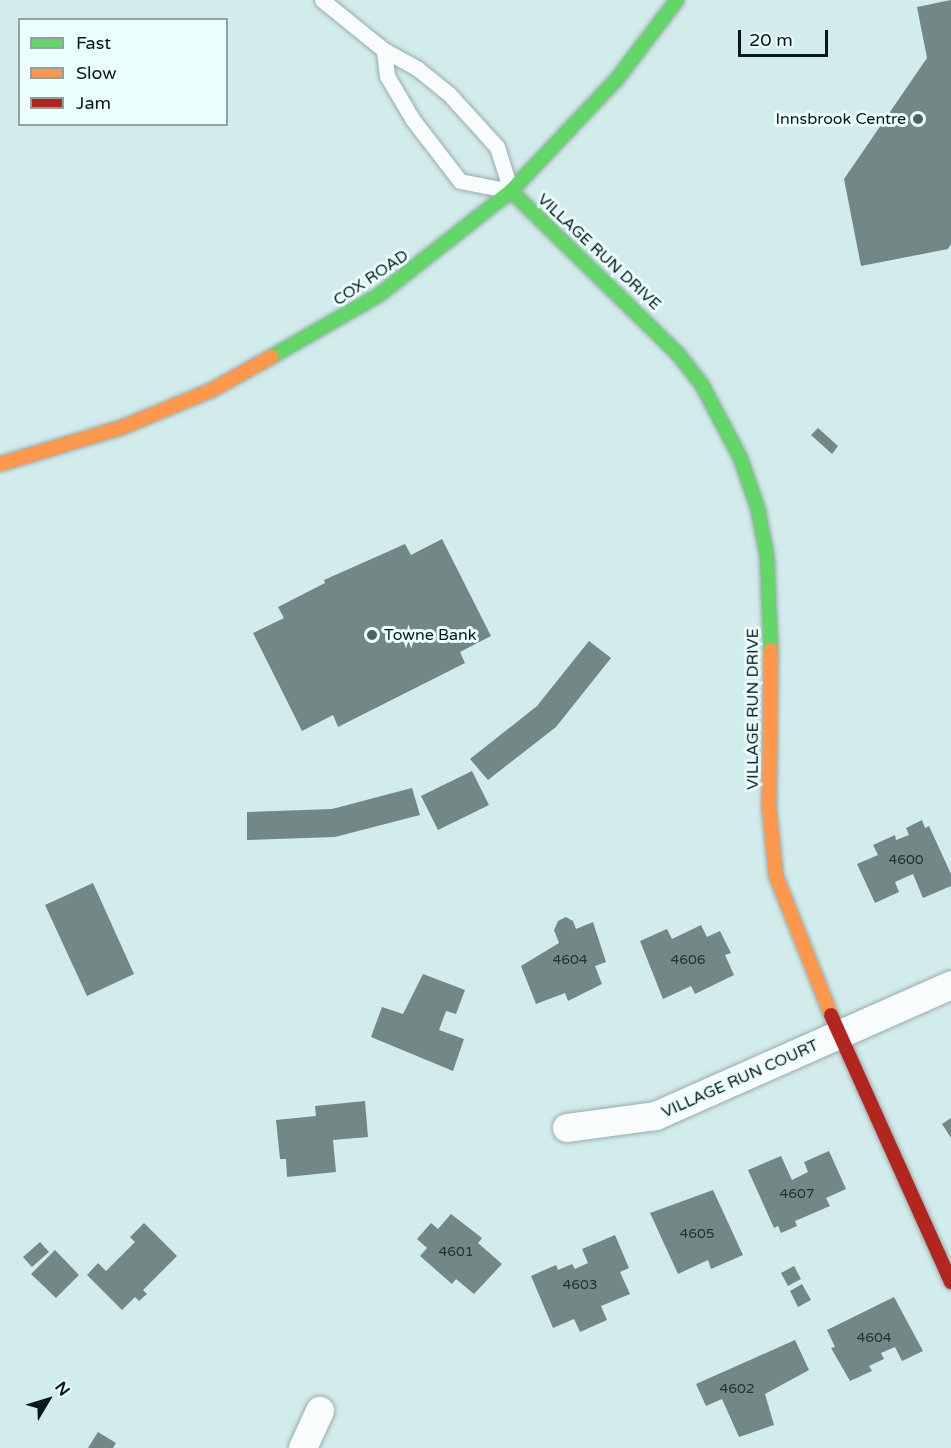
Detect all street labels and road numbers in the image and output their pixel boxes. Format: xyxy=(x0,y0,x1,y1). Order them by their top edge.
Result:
street label: VILLAGE RUN DRIVE xyxy=(533,190,665,314)
street label: COX ROAD xyxy=(330,246,412,310)
street label: VILLAGE RUN DRIVE xyxy=(743,628,763,790)
street label: VILLAGE RUN COURT xyxy=(659,1036,821,1122)

